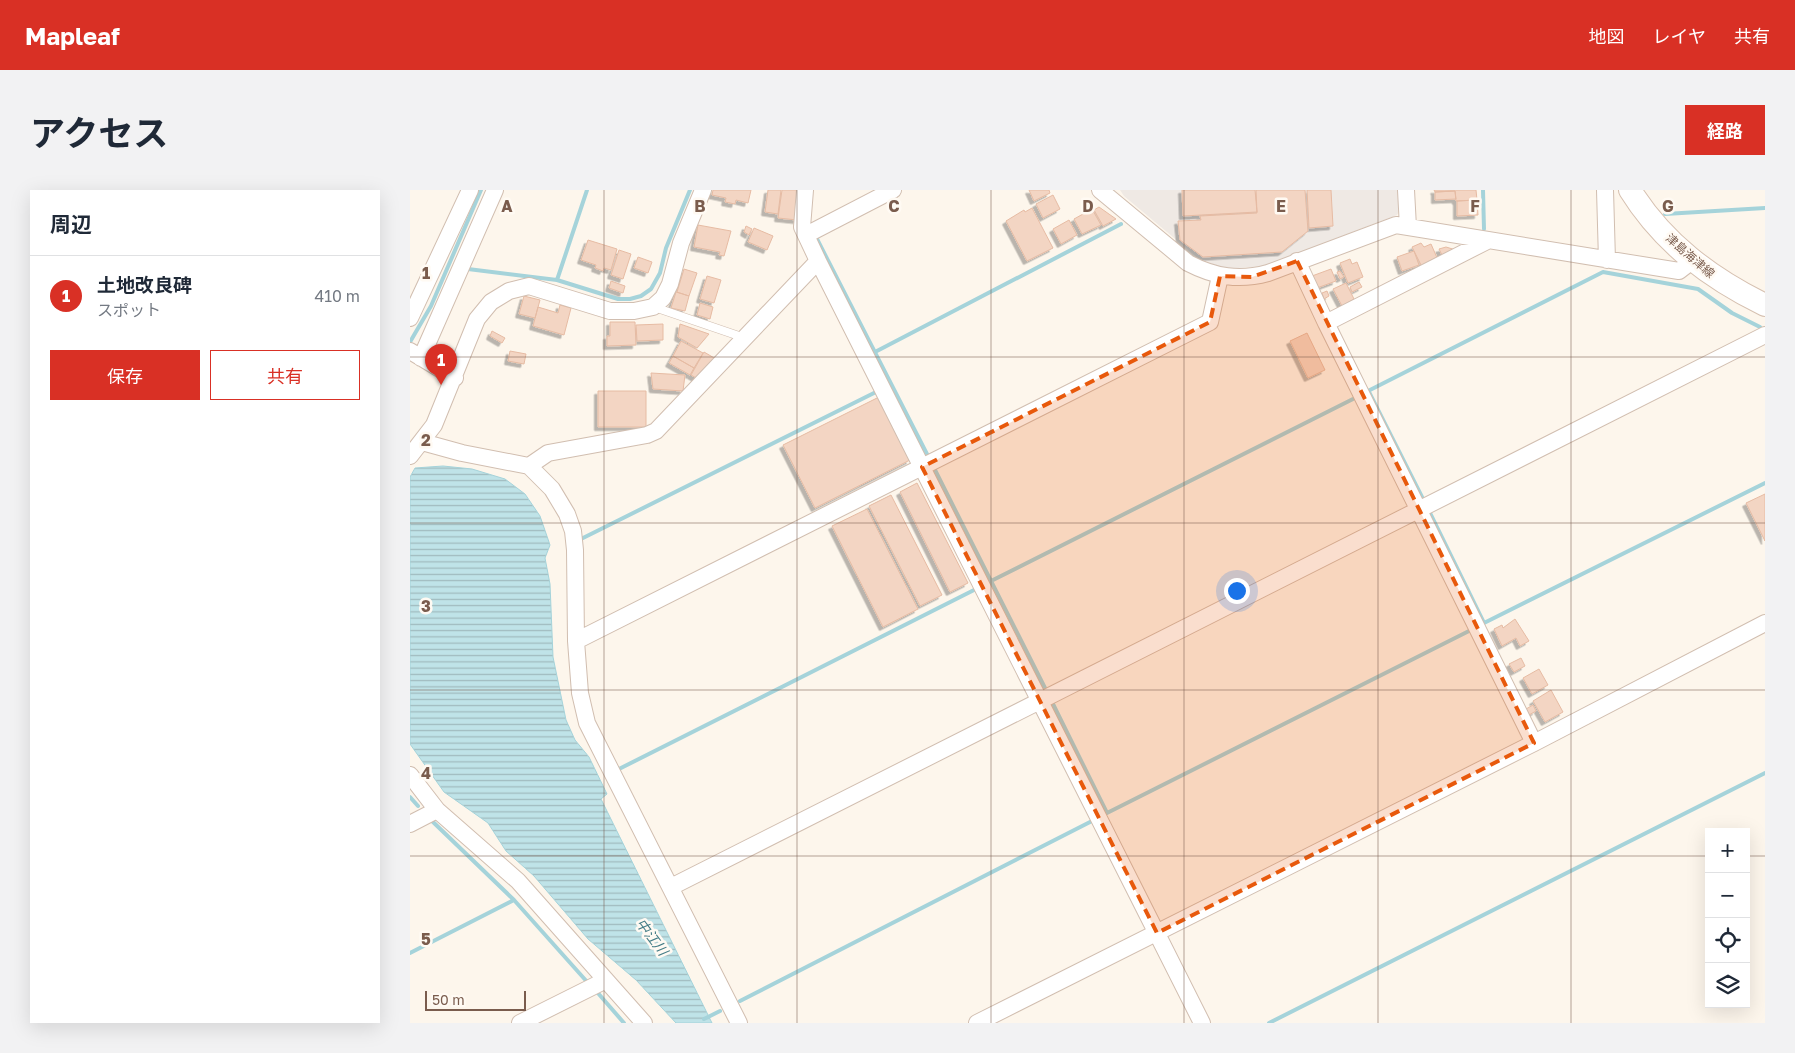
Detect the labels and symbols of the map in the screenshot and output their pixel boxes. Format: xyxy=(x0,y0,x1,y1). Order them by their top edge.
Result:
text: A xyxy=(501,196,513,216)
text: B xyxy=(694,196,706,216)
text: C xyxy=(888,196,900,216)
text: D xyxy=(1082,196,1094,216)
text: E xyxy=(1276,196,1286,216)
text: F xyxy=(1470,196,1480,216)
text: G xyxy=(1662,196,1674,216)
street label: 津島海津線 xyxy=(1663,230,1718,281)
text: 1 xyxy=(422,263,430,283)
pin: 1 xyxy=(425,344,457,385)
text: 2 xyxy=(421,430,431,450)
your location xyxy=(1224,578,1250,604)
text: 3 xyxy=(421,596,431,616)
text: 4 xyxy=(421,763,431,783)
water label: 中江川 xyxy=(633,915,673,960)
text: 5 xyxy=(421,929,431,949)
scale bar xyxy=(425,988,526,1011)

